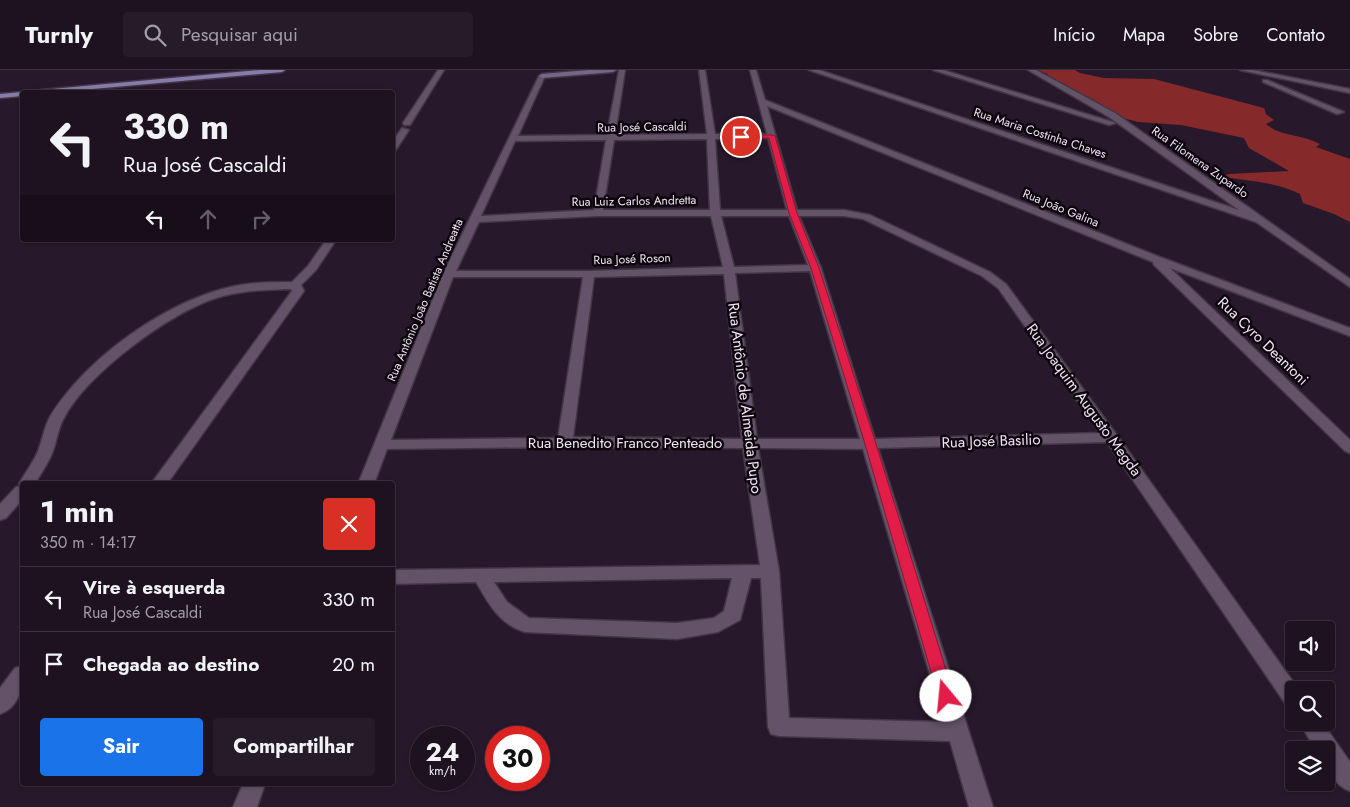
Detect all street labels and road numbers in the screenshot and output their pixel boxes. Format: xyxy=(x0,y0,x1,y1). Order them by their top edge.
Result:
street label: Rua Maria Costinha Chaves xyxy=(971,103,1109,163)
street label: Rua José Cascaldi xyxy=(597,117,687,137)
street label: Rua Filomena Zupardo xyxy=(1148,122,1252,203)
street label: Rua João Galina xyxy=(1020,185,1102,232)
street label: Rua Luiz Carlos Andretta xyxy=(572,191,697,211)
street label: Rua Antônio João Batista Andreatta xyxy=(383,216,468,384)
street label: Rua José Roson xyxy=(593,249,671,269)
street label: Rua Cyro Deantoni xyxy=(1213,292,1313,390)
street label: Rua Antônio de Almeida Pupo xyxy=(722,301,768,495)
street label: Rua Joaquim Augusto Megda xyxy=(1021,319,1147,481)
street label: Rua José Basilio xyxy=(941,428,1041,454)
street label: Rua Benedito Franco Penteado xyxy=(528,432,722,454)

